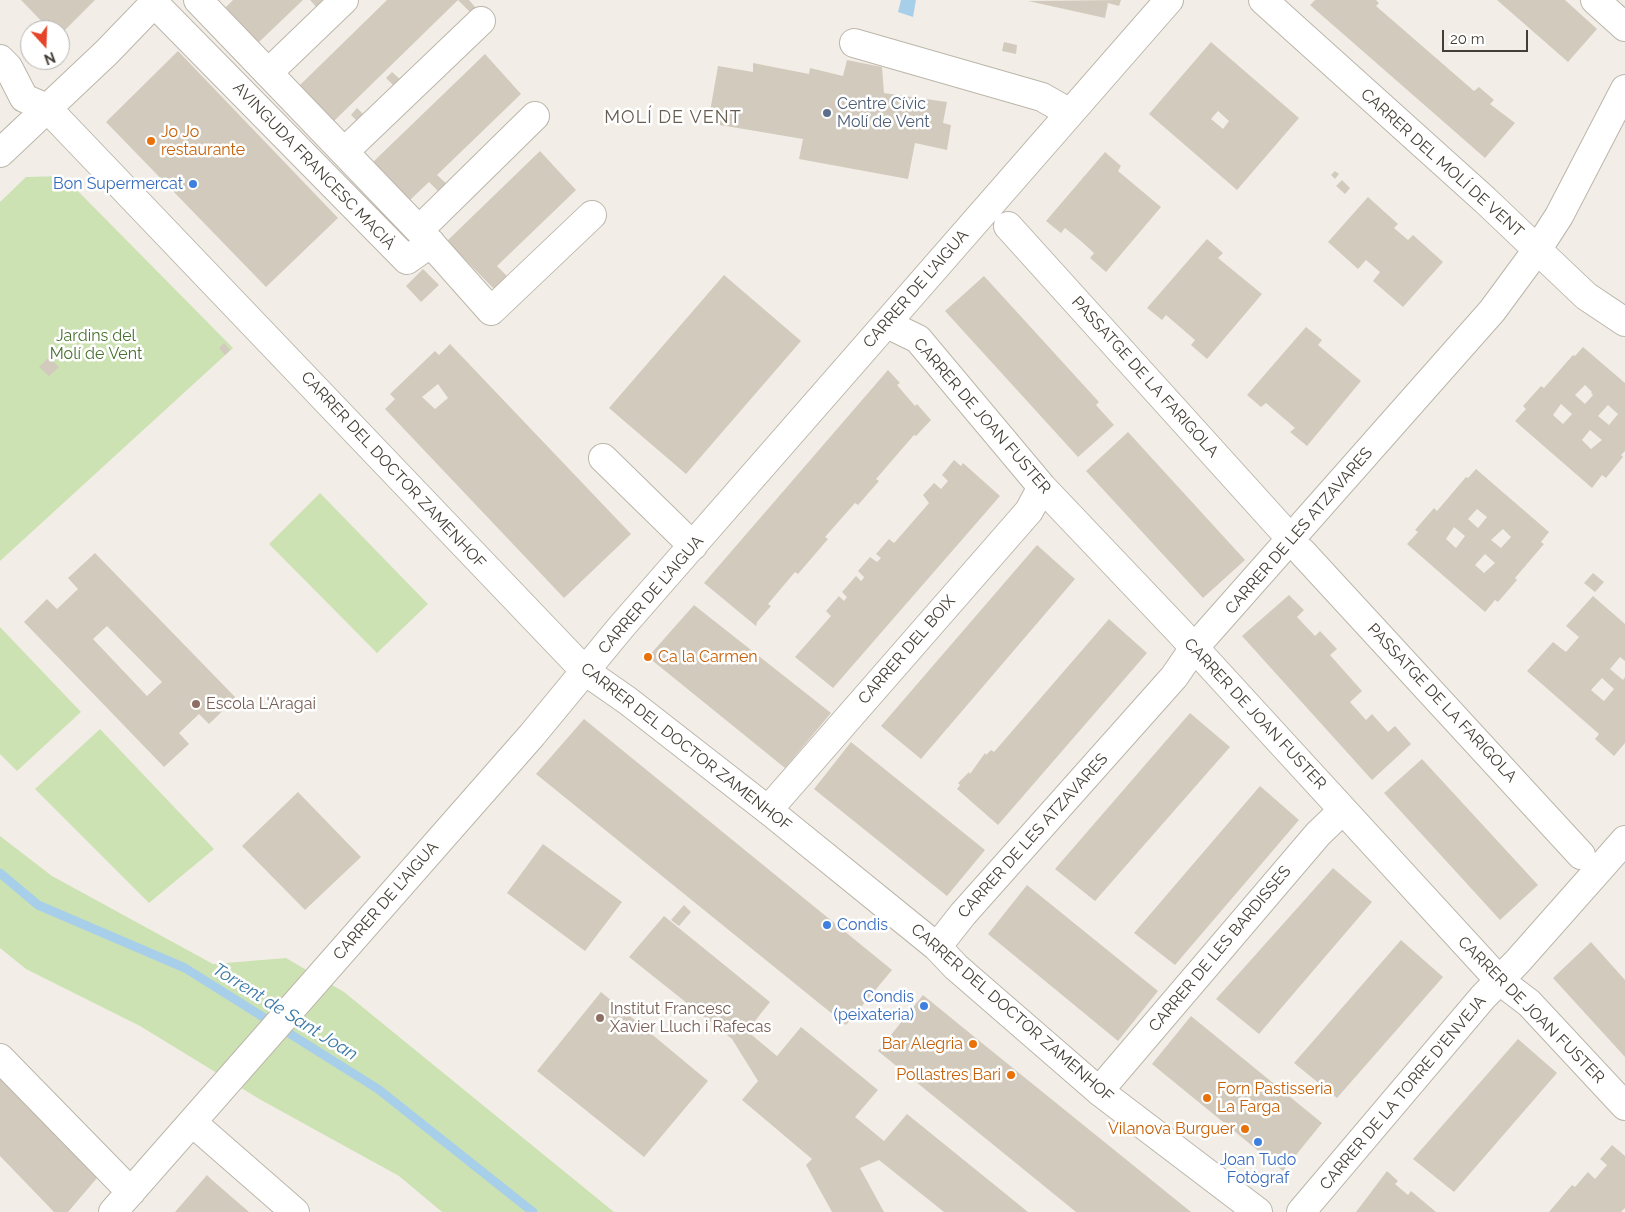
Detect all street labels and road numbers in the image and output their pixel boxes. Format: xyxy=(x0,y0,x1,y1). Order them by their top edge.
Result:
street label: AVINGUDA FRANCESC MACIÀ xyxy=(229,78,399,254)
street label: CARRER DEL MOLÍ DE VENT xyxy=(1357,85,1527,241)
street label: CARRER DE L'AIGUA xyxy=(859,226,973,352)
street label: PASSATGE DE LA FARIGOLA xyxy=(1068,292,1222,462)
street label: CARRER DE JOAN FUSTER xyxy=(909,334,1055,498)
street label: CARRER DEL DOCTOR ZAMENHOF xyxy=(297,368,489,572)
street label: CARRER DE LES ATZAVARES xyxy=(1221,444,1377,618)
street label: CARRER DE L'AIGUA xyxy=(594,532,708,658)
street label: CARRER DEL BOIX xyxy=(854,592,960,708)
street label: PASSATGE DE LA FARIGOLA xyxy=(1363,620,1521,786)
street label: CARRER DE JOAN FUSTER xyxy=(1180,634,1330,794)
street label: CARRER DEL DOCTOR ZAMENHOF xyxy=(577,659,795,835)
street label: CARRER DE LES ATZAVARES xyxy=(954,750,1112,922)
street label: CARRER DE L'AIGUA xyxy=(329,838,443,964)
street label: CARRER DE LES BARDISSES xyxy=(1145,862,1295,1036)
street label: CARRER DEL DOCTOR ZAMENHOF xyxy=(907,920,1117,1106)
street label: CARRER DE JOAN FUSTER xyxy=(1454,933,1608,1087)
street label: CARRER DE LA TORRE D'ENVEJA xyxy=(1316,992,1490,1194)

